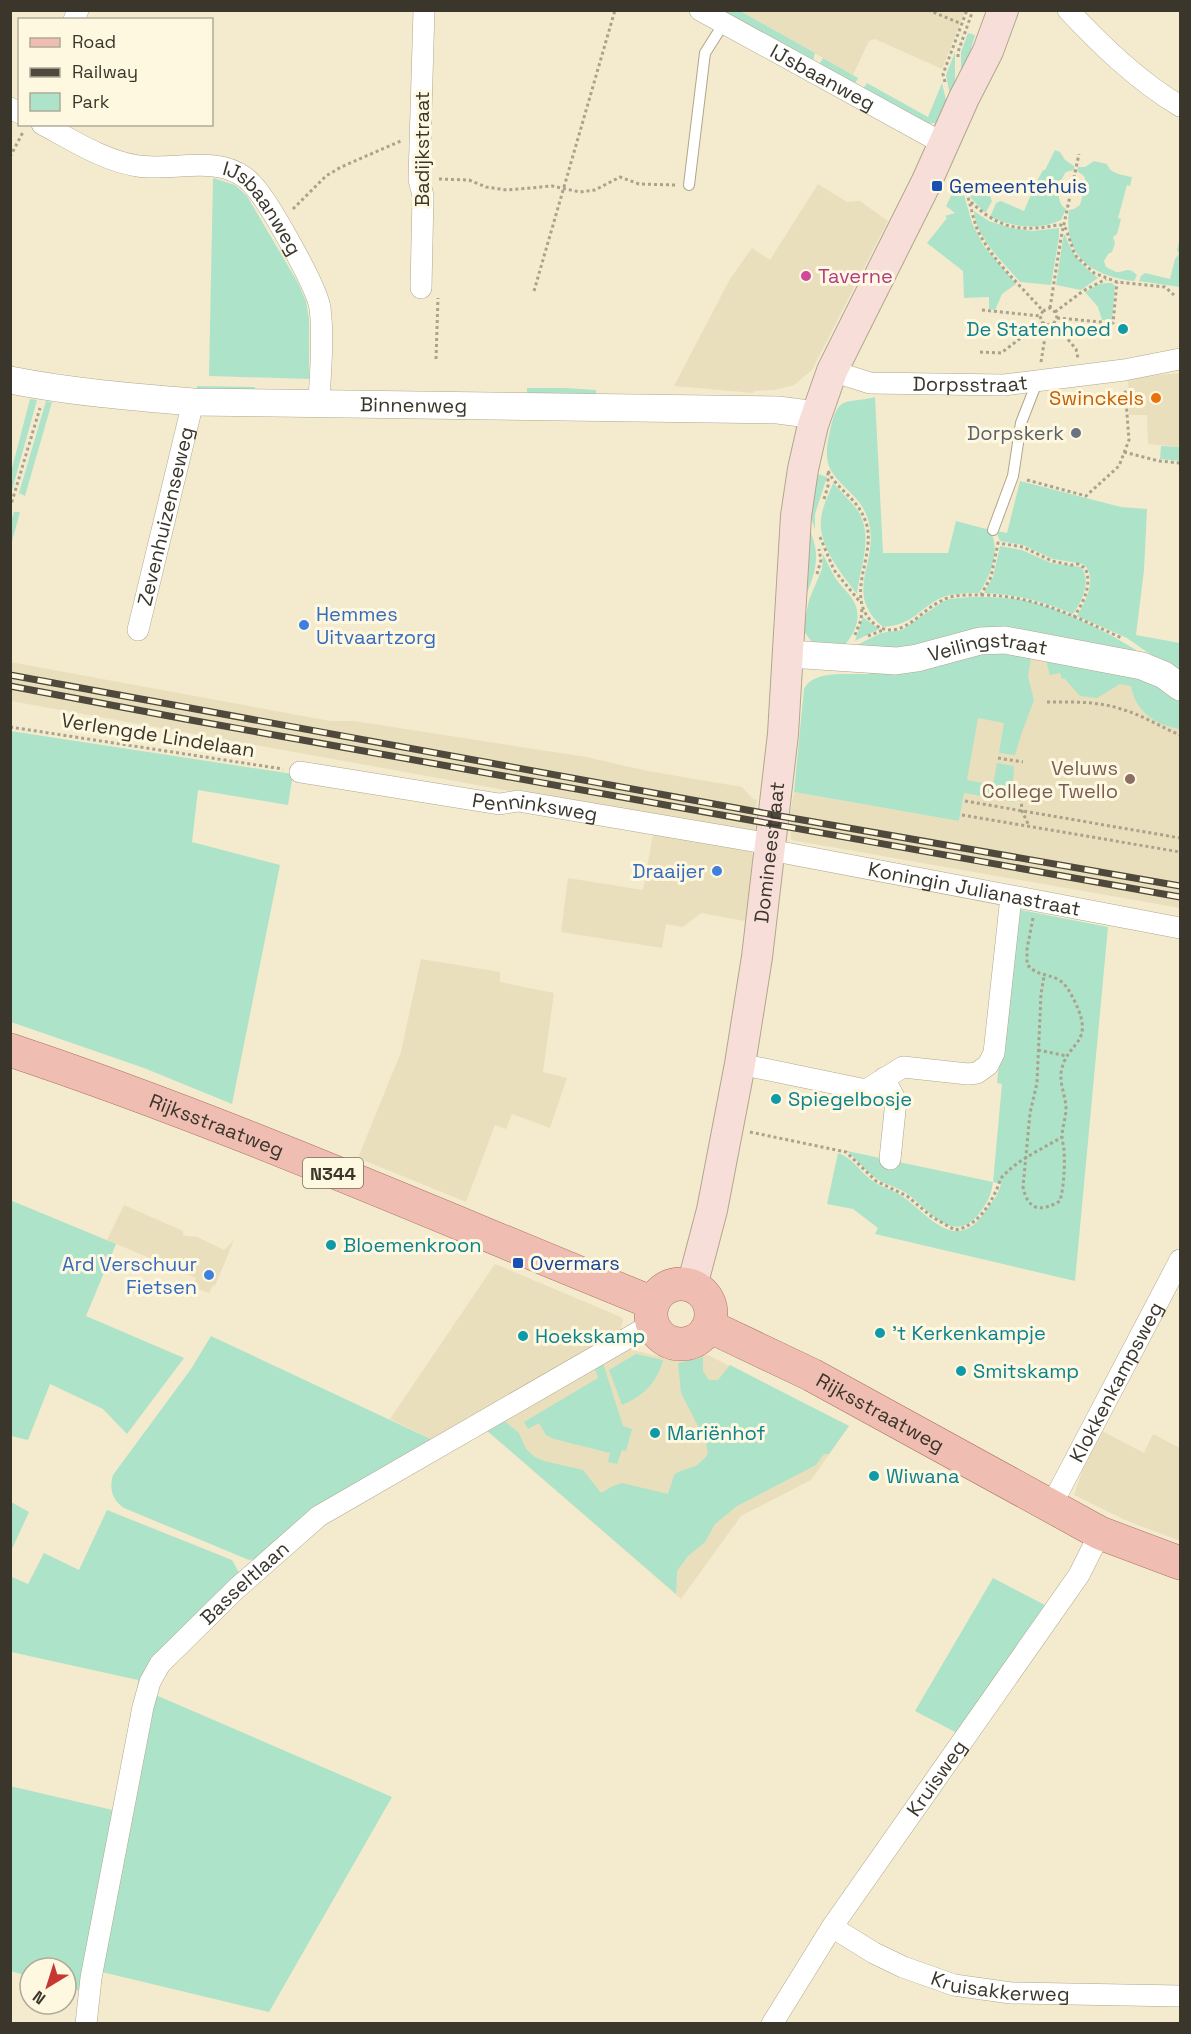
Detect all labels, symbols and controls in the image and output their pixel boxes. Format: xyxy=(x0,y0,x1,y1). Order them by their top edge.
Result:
legend xyxy=(18,18,213,126)
text: Road xyxy=(72,30,116,53)
street label: IJsbaanweg xyxy=(766,38,880,117)
text: Railway xyxy=(72,60,138,83)
text: Park xyxy=(72,90,110,113)
street label: Badijkstraat xyxy=(409,91,435,207)
street label: IJsbaanweg xyxy=(220,155,307,260)
place label: Gemeentehuis xyxy=(949,173,1087,199)
marker: Gemeentehuis xyxy=(930,179,944,193)
place label: Taverne xyxy=(818,263,893,289)
marker: Taverne xyxy=(799,269,813,283)
place label: De Statenhoed xyxy=(966,316,1111,342)
marker: De Statenhoed xyxy=(1116,322,1130,336)
street label: Dorpsstraat xyxy=(912,369,1029,398)
place label: Swinckels xyxy=(1049,385,1144,411)
street label: Binnenweg xyxy=(360,391,467,419)
marker: Swinckels xyxy=(1149,391,1163,405)
place label: Dorpskerk xyxy=(967,420,1064,446)
street label: Zevenhuizenseweg xyxy=(131,424,200,608)
marker: Dorpskerk xyxy=(1069,426,1083,440)
place label: Hemmes Uitvaartzorg xyxy=(316,601,436,650)
marker: Hemmes Uitvaartzorg xyxy=(297,618,311,632)
street label: Veilingstraat xyxy=(925,627,1050,667)
street label: Verlengde Lindelaan xyxy=(59,707,257,763)
place label: Veluws College Twello xyxy=(982,755,1118,804)
marker: Veluws College Twello xyxy=(1123,772,1137,786)
street label: Domineestraat xyxy=(748,780,790,924)
street label: Penninksweg xyxy=(470,787,600,827)
street label: Koningin Julianastraat xyxy=(866,856,1083,922)
place label: Draaijer xyxy=(632,858,705,884)
marker: Draaijer xyxy=(710,864,724,878)
place label: Spiegelbosje xyxy=(788,1086,912,1112)
street label: Rijksstraatweg xyxy=(146,1088,288,1163)
marker: Spiegelbosje xyxy=(769,1092,783,1106)
road number: N344 xyxy=(303,1158,363,1188)
place label: Bloemenkroon xyxy=(343,1232,482,1258)
marker: Bloemenkroon xyxy=(324,1238,338,1252)
place label: Overmars xyxy=(530,1250,620,1276)
place label: Ard Verschuur Fietsen xyxy=(62,1251,197,1300)
marker: Overmars xyxy=(511,1256,525,1270)
marker: Ard Verschuur Fietsen xyxy=(202,1268,216,1282)
street label: Klokkenkampsweg xyxy=(1063,1297,1169,1467)
place label: 't Kerkenkampje xyxy=(892,1320,1046,1346)
place label: Hoekskamp xyxy=(535,1323,645,1349)
marker: 't Kerkenkampje xyxy=(873,1326,887,1340)
marker: Hoekskamp xyxy=(516,1329,530,1343)
place label: Smitskamp xyxy=(973,1358,1079,1384)
marker: Smitskamp xyxy=(954,1364,968,1378)
street label: Rijksstraatweg xyxy=(812,1367,949,1458)
place label: Mariënhof xyxy=(667,1420,766,1446)
marker: Mariënhof xyxy=(648,1426,662,1440)
place label: Wiwana xyxy=(886,1463,960,1489)
marker: Wiwana xyxy=(867,1469,881,1483)
street label: Basseltlaan xyxy=(194,1535,294,1630)
street label: Kruisweg xyxy=(901,1735,972,1821)
north arrow xyxy=(18,1956,78,2016)
street label: Kruisakkerweg xyxy=(927,1965,1070,2007)
text: N xyxy=(28,1986,50,2009)

